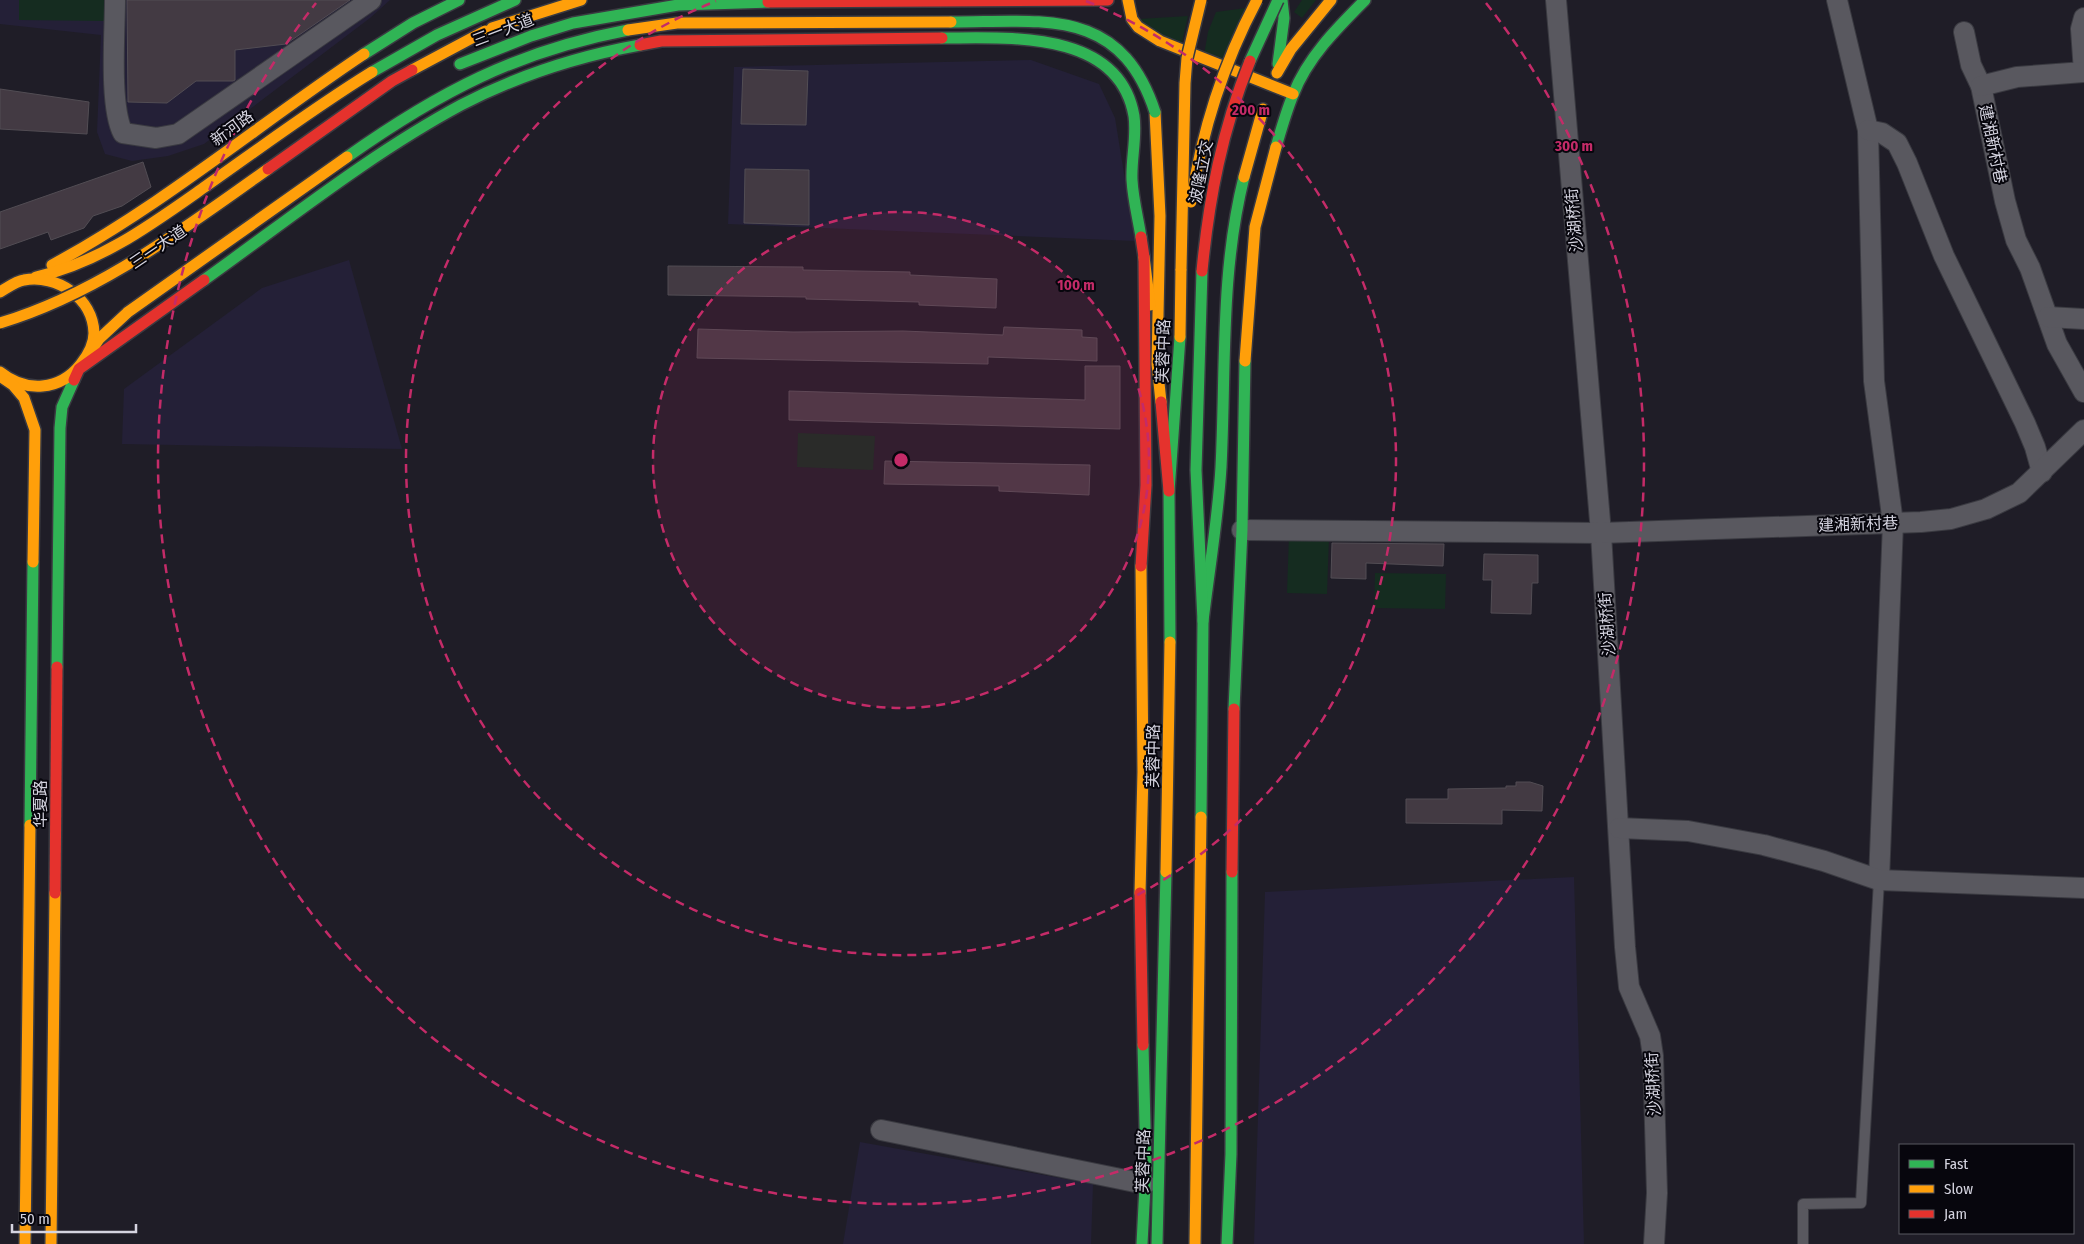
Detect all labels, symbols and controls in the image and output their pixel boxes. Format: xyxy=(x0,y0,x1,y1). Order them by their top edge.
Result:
street label: 三一大道 xyxy=(470,10,536,50)
text: 200 m xyxy=(1231,101,1270,119)
street label: 建湘新村巷 xyxy=(1975,103,2011,185)
street label: 新河路 xyxy=(207,106,257,150)
text: 300 m xyxy=(1554,137,1593,155)
street label: 波隆立交 xyxy=(1186,139,1216,205)
street label: 沙湖桥街 xyxy=(1562,187,1586,253)
street label: 三一大道 xyxy=(126,221,190,273)
text: 100 m xyxy=(1057,276,1095,294)
street label: 芙蓉中路 xyxy=(1152,319,1174,383)
centre of rings xyxy=(892,451,910,469)
street label: 建湘新村巷 xyxy=(1818,513,1898,535)
street label: 沙湖桥街 xyxy=(1595,591,1619,657)
street label: 芙蓉中路 xyxy=(1143,724,1163,788)
street label: 华夏路 xyxy=(31,780,50,828)
street label: 沙湖桥街 xyxy=(1642,1052,1664,1116)
street label: 芙蓉中路 xyxy=(1132,1129,1154,1193)
legend xyxy=(1899,1144,2074,1234)
text: Fast xyxy=(1944,1155,1968,1173)
text: Slow xyxy=(1944,1180,1973,1198)
scale bar xyxy=(12,1202,136,1234)
text: Jam xyxy=(1944,1205,1967,1223)
text: 50 m xyxy=(20,1210,50,1228)

